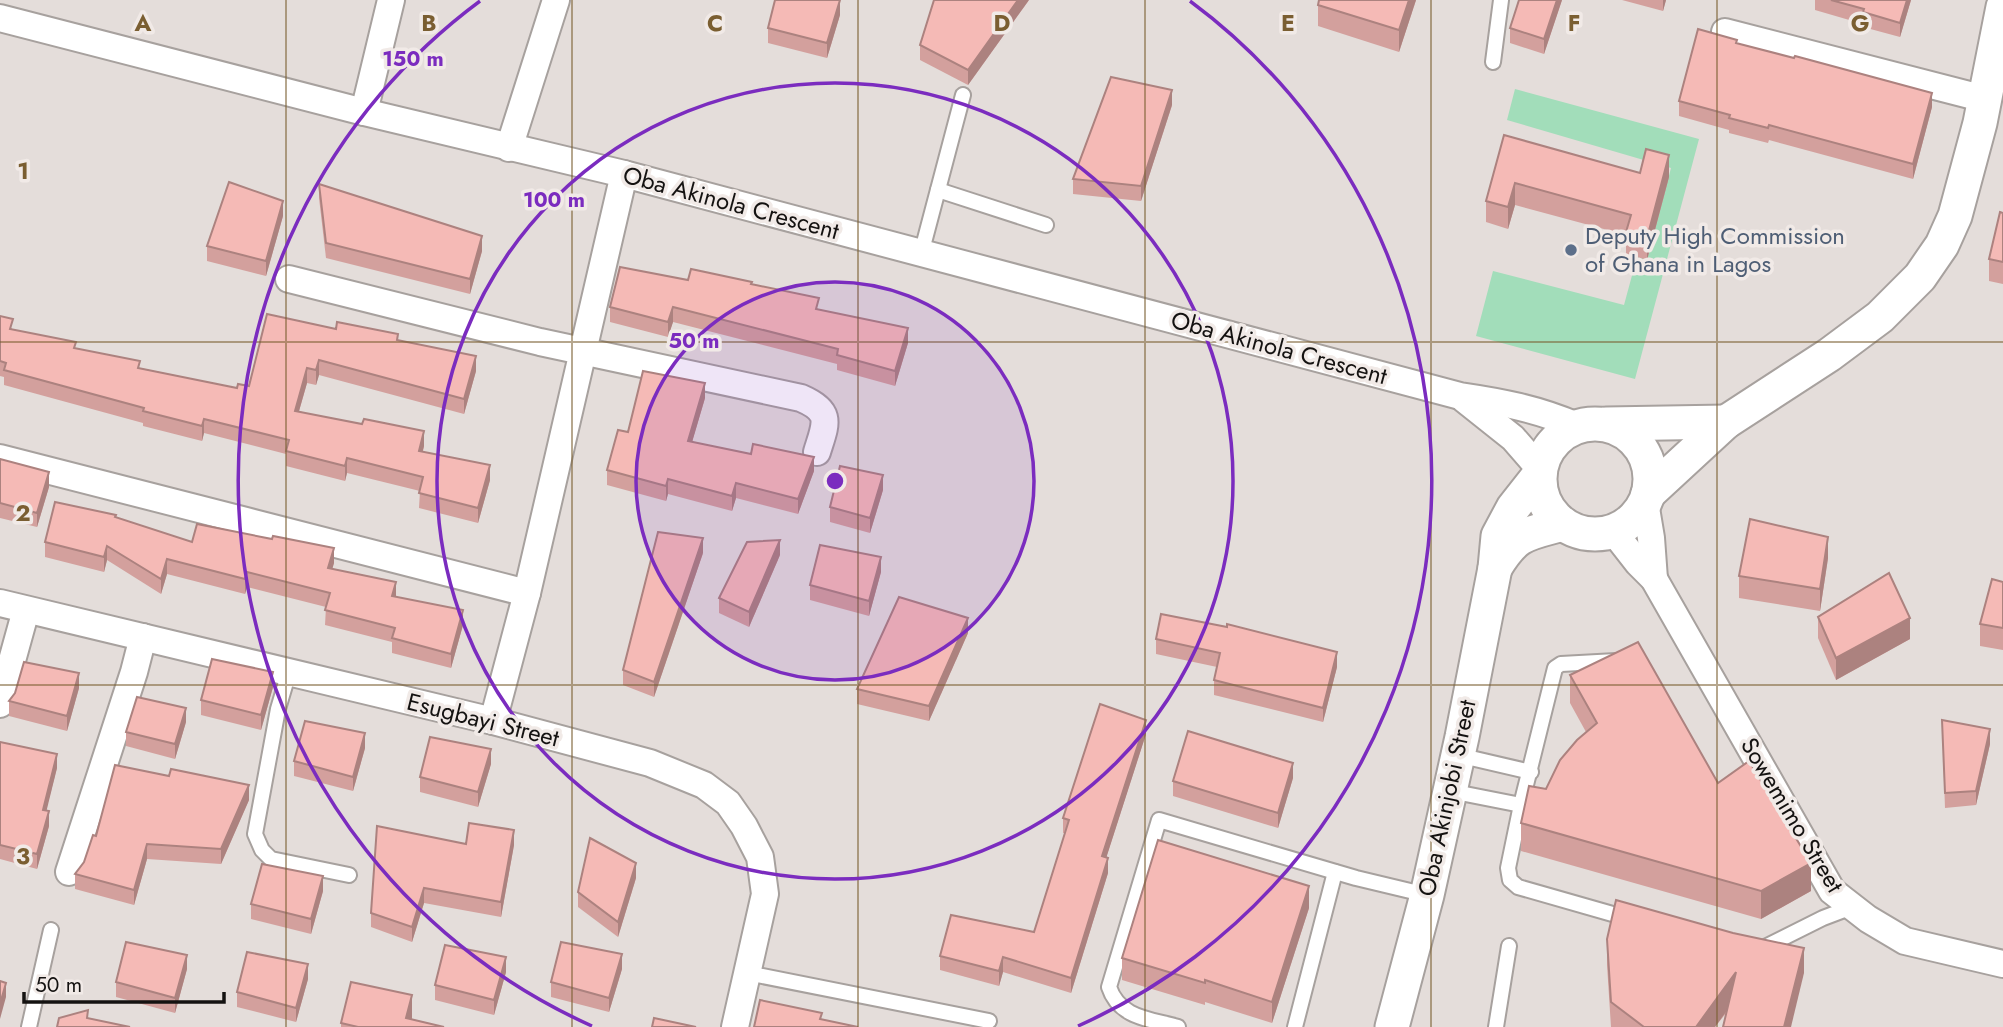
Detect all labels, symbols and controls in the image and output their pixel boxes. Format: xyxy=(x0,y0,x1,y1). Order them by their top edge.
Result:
text: A xyxy=(134,6,152,40)
text: B xyxy=(421,6,437,40)
text: C xyxy=(707,6,723,40)
text: D xyxy=(994,6,1011,40)
text: E xyxy=(1281,6,1295,40)
text: F xyxy=(1568,6,1580,40)
text: G xyxy=(1851,6,1869,40)
text: 150 m xyxy=(382,44,444,74)
text: 1 xyxy=(17,154,29,188)
street label: Oba Akinola Crescent xyxy=(619,157,843,248)
text: 100 m xyxy=(523,185,585,215)
place label: Deputy High Commission of Ghana in Lagos xyxy=(1585,218,1845,281)
marker: Deputy High Commission of Ghana in Lagos xyxy=(1563,242,1579,258)
street label: Oba Akinola Crescent xyxy=(1167,302,1391,393)
text: 50 m xyxy=(669,326,719,356)
centre of rings xyxy=(823,469,847,493)
text: 2 xyxy=(15,496,31,530)
street label: Esugbayi Street xyxy=(403,684,563,755)
street label: Oba Akinjobi Street xyxy=(1409,696,1484,899)
street label: Sowemimo Street xyxy=(1732,731,1853,899)
text: 3 xyxy=(16,839,30,873)
scale bar xyxy=(24,960,224,1004)
text: 50 m xyxy=(35,970,82,1000)

